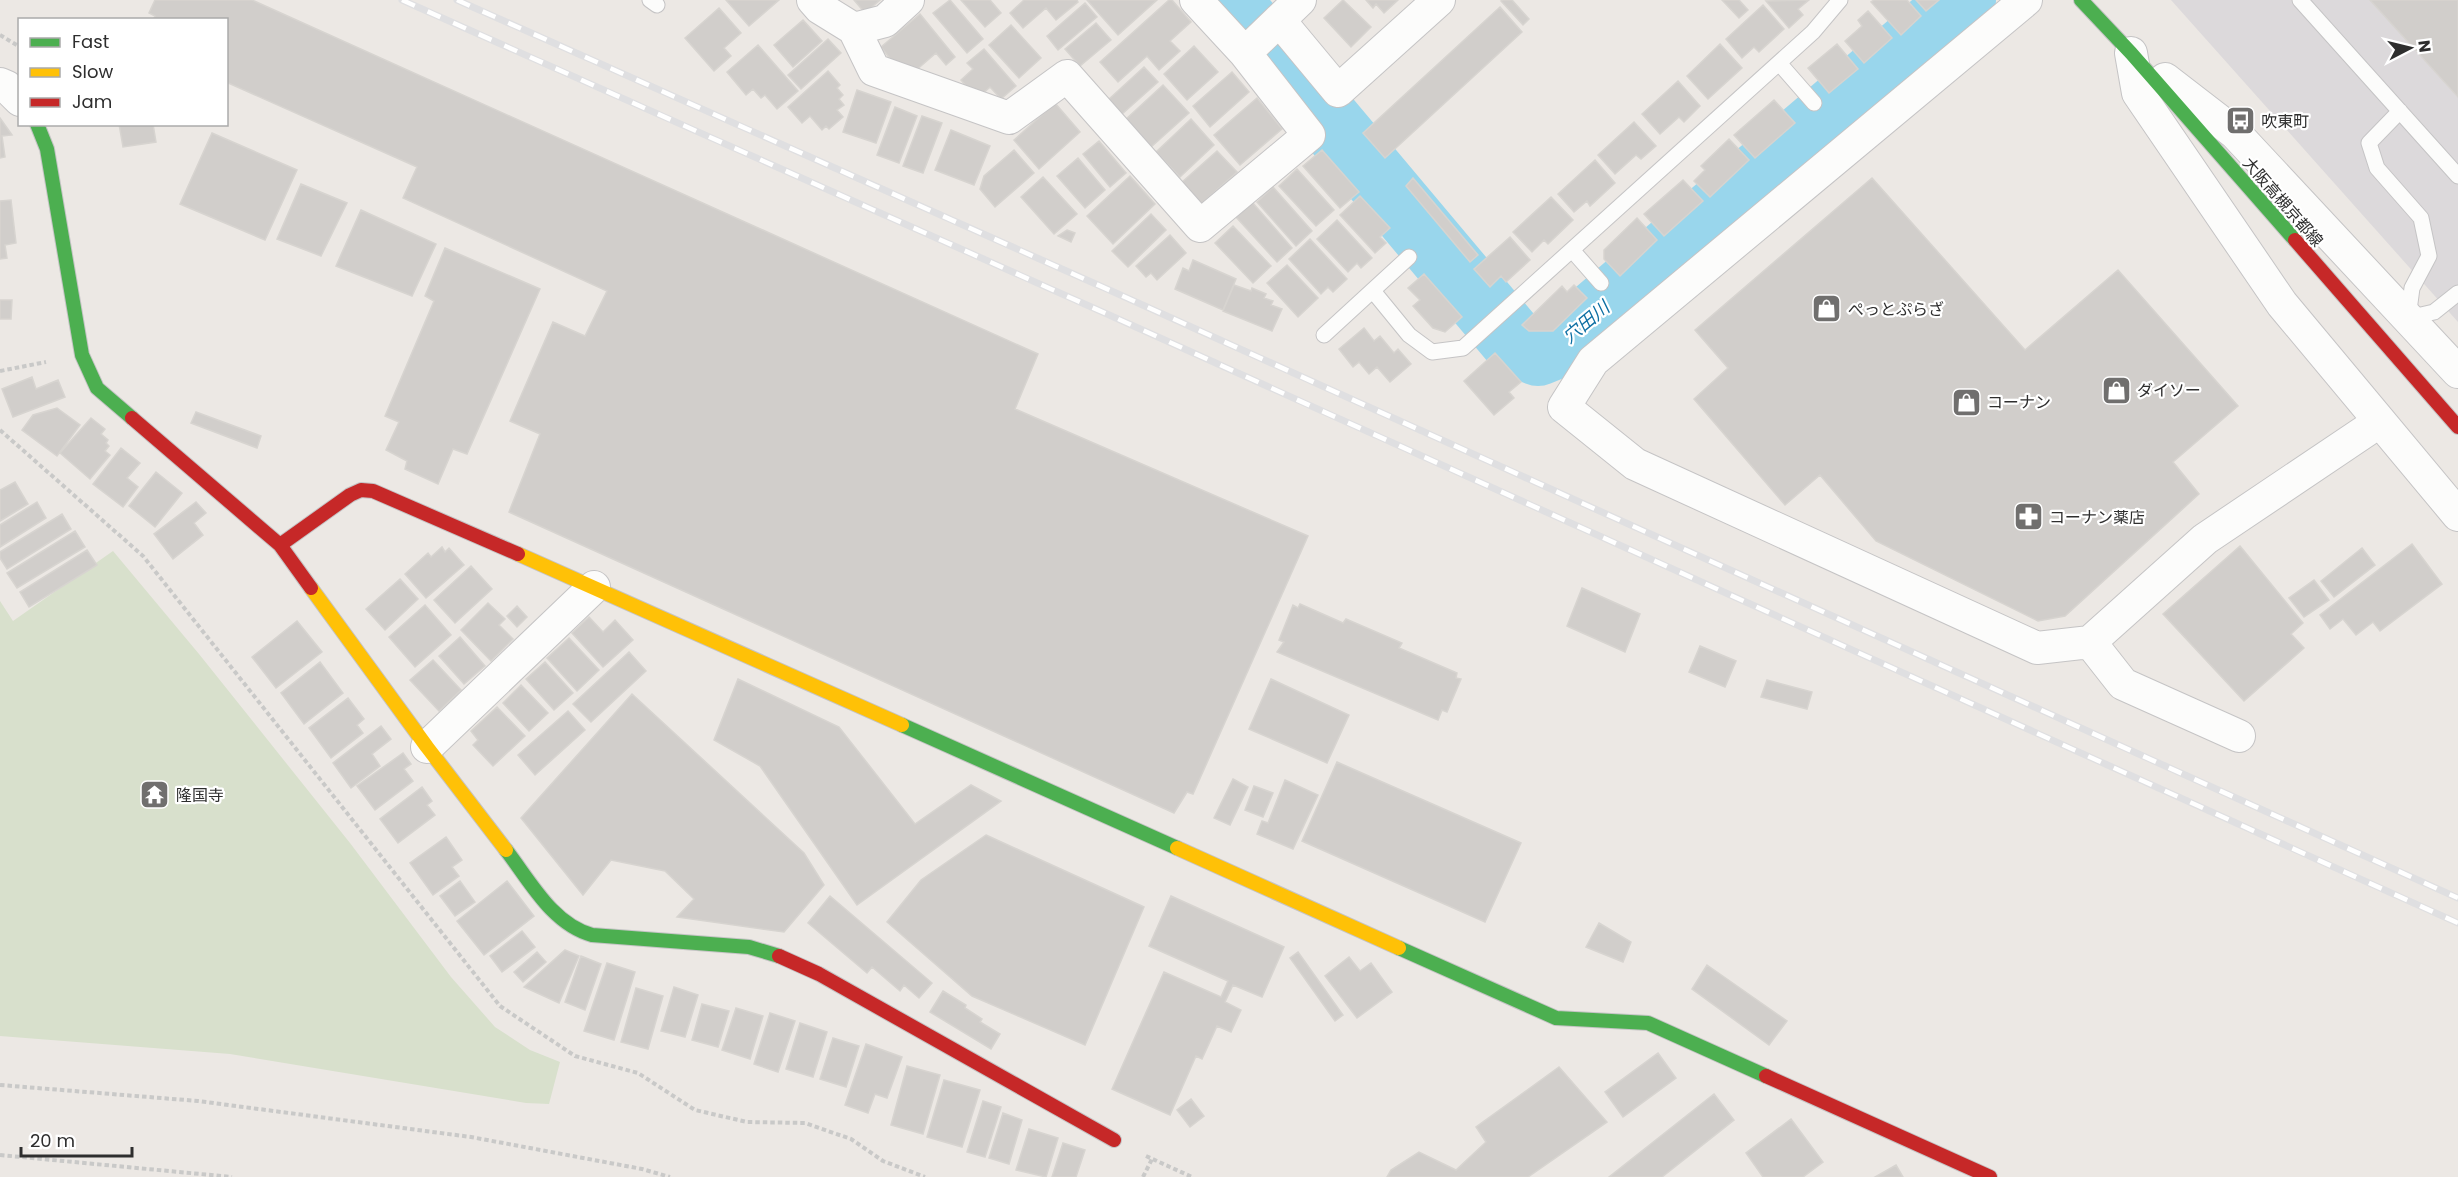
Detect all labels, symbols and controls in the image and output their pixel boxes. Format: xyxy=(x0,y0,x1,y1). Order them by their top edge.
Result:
legend xyxy=(18,18,228,126)
north arrow xyxy=(2380,18,2440,78)
text: Fast xyxy=(72,29,109,54)
text: N xyxy=(2412,39,2437,54)
text: Slow xyxy=(72,59,114,84)
text: Jam xyxy=(72,89,112,114)
bus stop icon: 吹東町 xyxy=(2224,105,2256,137)
place label: 吹東町 xyxy=(2261,110,2309,133)
street label: 大阪高槻京都線 xyxy=(2238,152,2328,252)
shop icon: ぺっとぷらざ xyxy=(1811,293,1843,325)
water label: 穴田川 xyxy=(1557,294,1616,349)
place label: ぺっとぷらざ xyxy=(1848,298,1944,321)
shop icon: ダイソー xyxy=(2100,374,2132,406)
place label: ダイソー xyxy=(2137,379,2201,402)
shop icon: コーナン xyxy=(1950,386,1982,418)
place label: コーナン xyxy=(1987,391,2051,414)
pharmacy icon: コーナン薬店 xyxy=(2012,501,2044,533)
place label: コーナン薬店 xyxy=(2049,506,2145,529)
temple icon: 隆国寺 xyxy=(139,779,171,811)
place label: 隆国寺 xyxy=(176,784,224,807)
scale bar xyxy=(21,1120,132,1158)
text: 20 m xyxy=(30,1128,75,1153)

